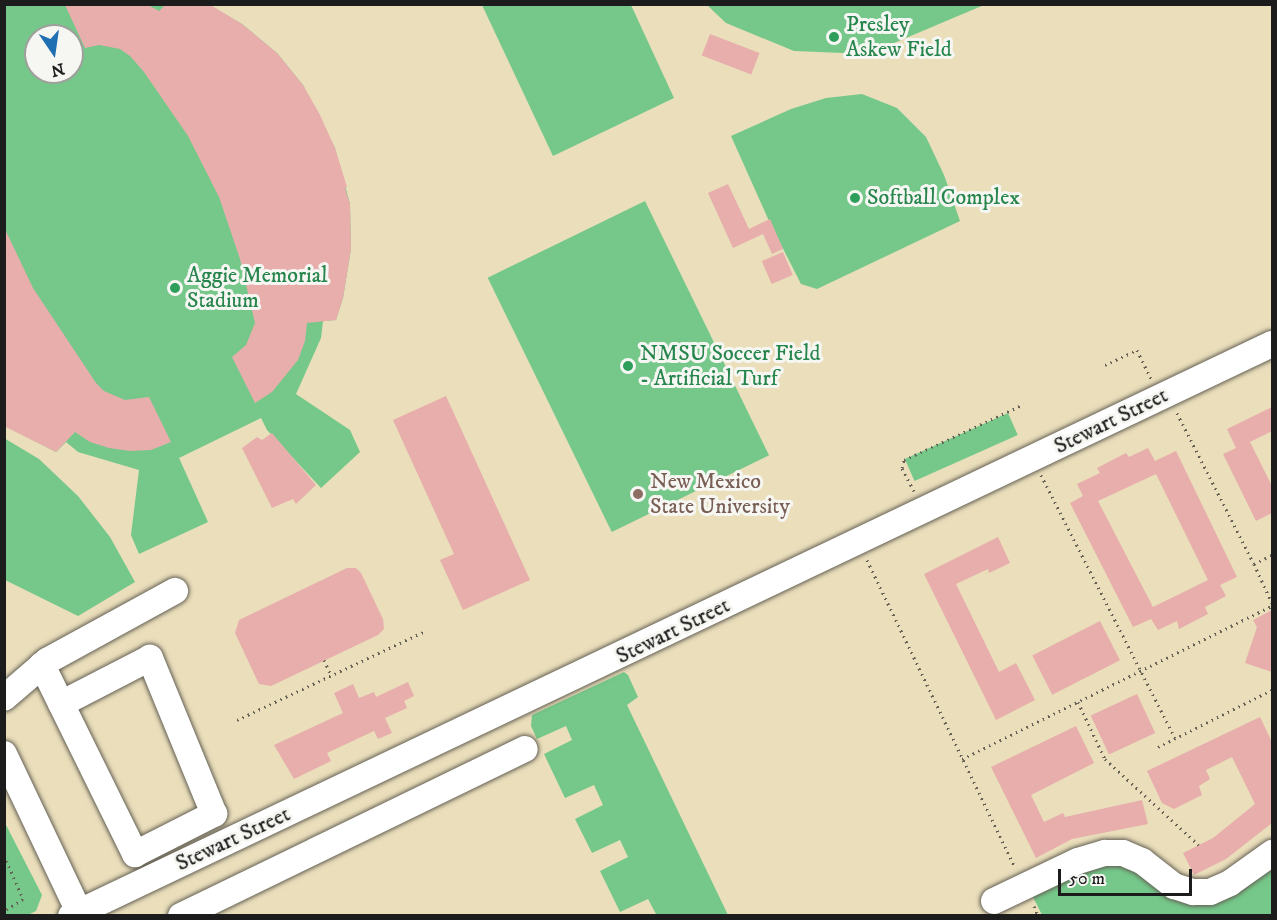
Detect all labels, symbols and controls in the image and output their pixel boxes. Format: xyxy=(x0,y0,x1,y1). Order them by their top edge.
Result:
place label: Presley Askew Field xyxy=(846,11,952,62)
north arrow xyxy=(24,24,84,84)
marker: Presley Askew Field xyxy=(827,30,841,44)
text: N xyxy=(49,58,66,81)
place label: Softball Complex xyxy=(867,185,1020,211)
marker: Softball Complex xyxy=(848,191,862,205)
place label: Aggie Memorial Stadium xyxy=(187,262,328,314)
marker: Aggie Memorial Stadium xyxy=(168,281,182,295)
place label: NMSU Soccer Field - Artificial Turf xyxy=(640,340,820,392)
marker: NMSU Soccer Field - Artificial Turf xyxy=(621,359,635,373)
street label: Stewart Street xyxy=(1050,382,1172,460)
place label: New Mexico State University xyxy=(650,468,790,520)
marker: New Mexico State University xyxy=(631,487,645,501)
street label: Stewart Street xyxy=(612,592,734,670)
street label: Stewart Street xyxy=(172,801,294,877)
scale bar xyxy=(1061,857,1194,895)
text: 50 m xyxy=(1069,868,1105,890)

